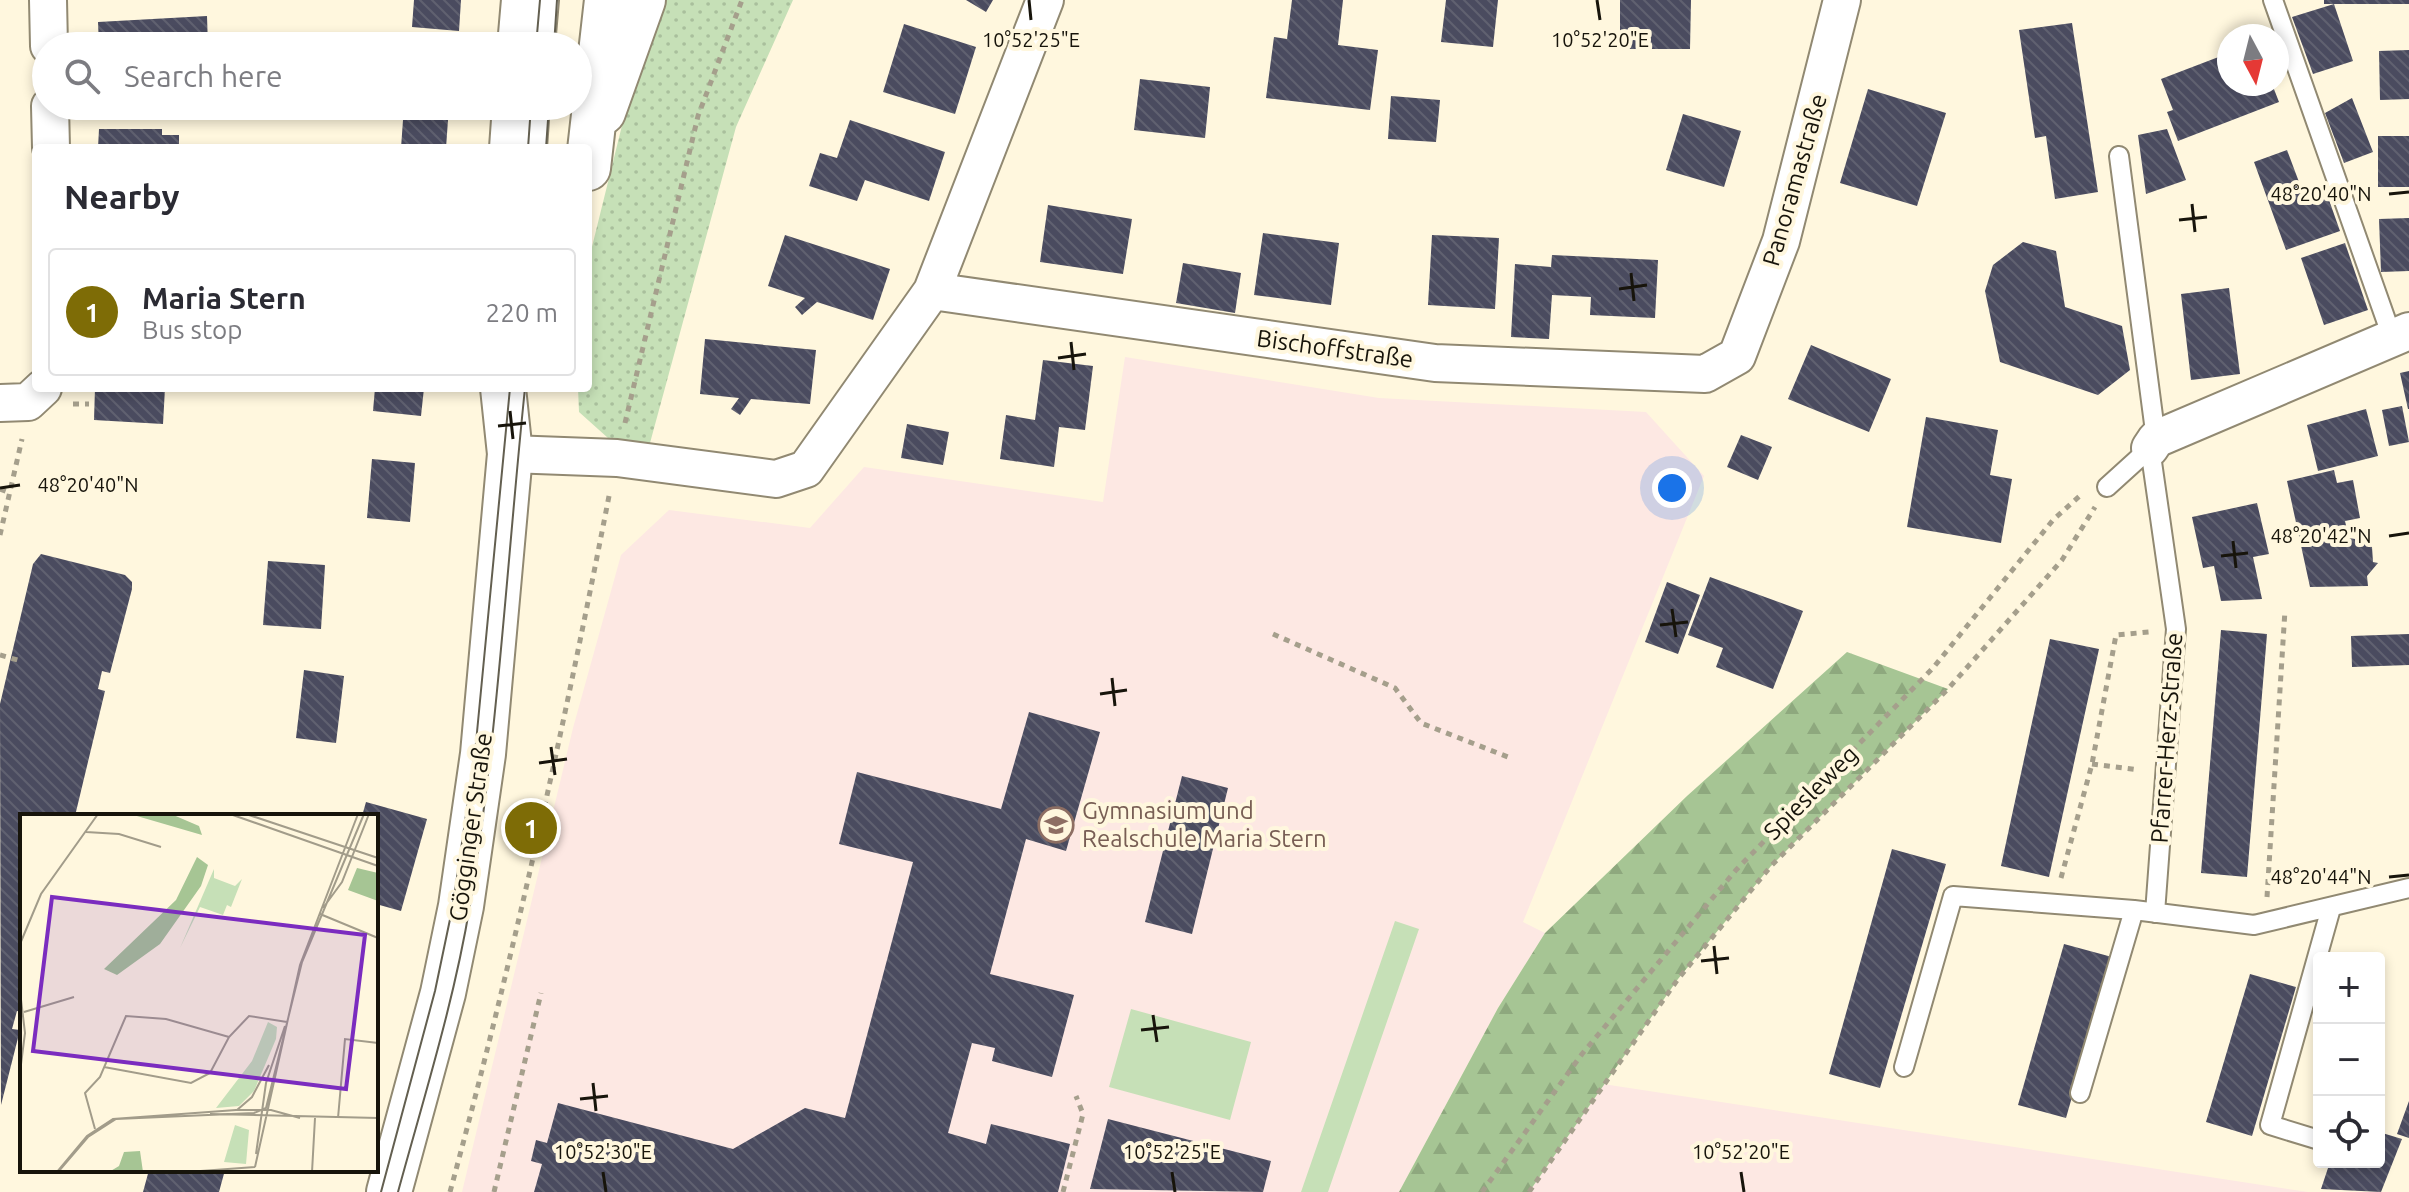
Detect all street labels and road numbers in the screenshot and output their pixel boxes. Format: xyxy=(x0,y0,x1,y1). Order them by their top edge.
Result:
street label: Panoramastraße xyxy=(1757,91,1832,269)
street label: Bischoffstraße xyxy=(1255,324,1415,373)
street label: Pfarrer-Herz-Straße xyxy=(2146,632,2187,844)
street label: Gögginger Straße xyxy=(444,731,497,923)
street label: Spiesleweg xyxy=(1758,740,1863,845)

